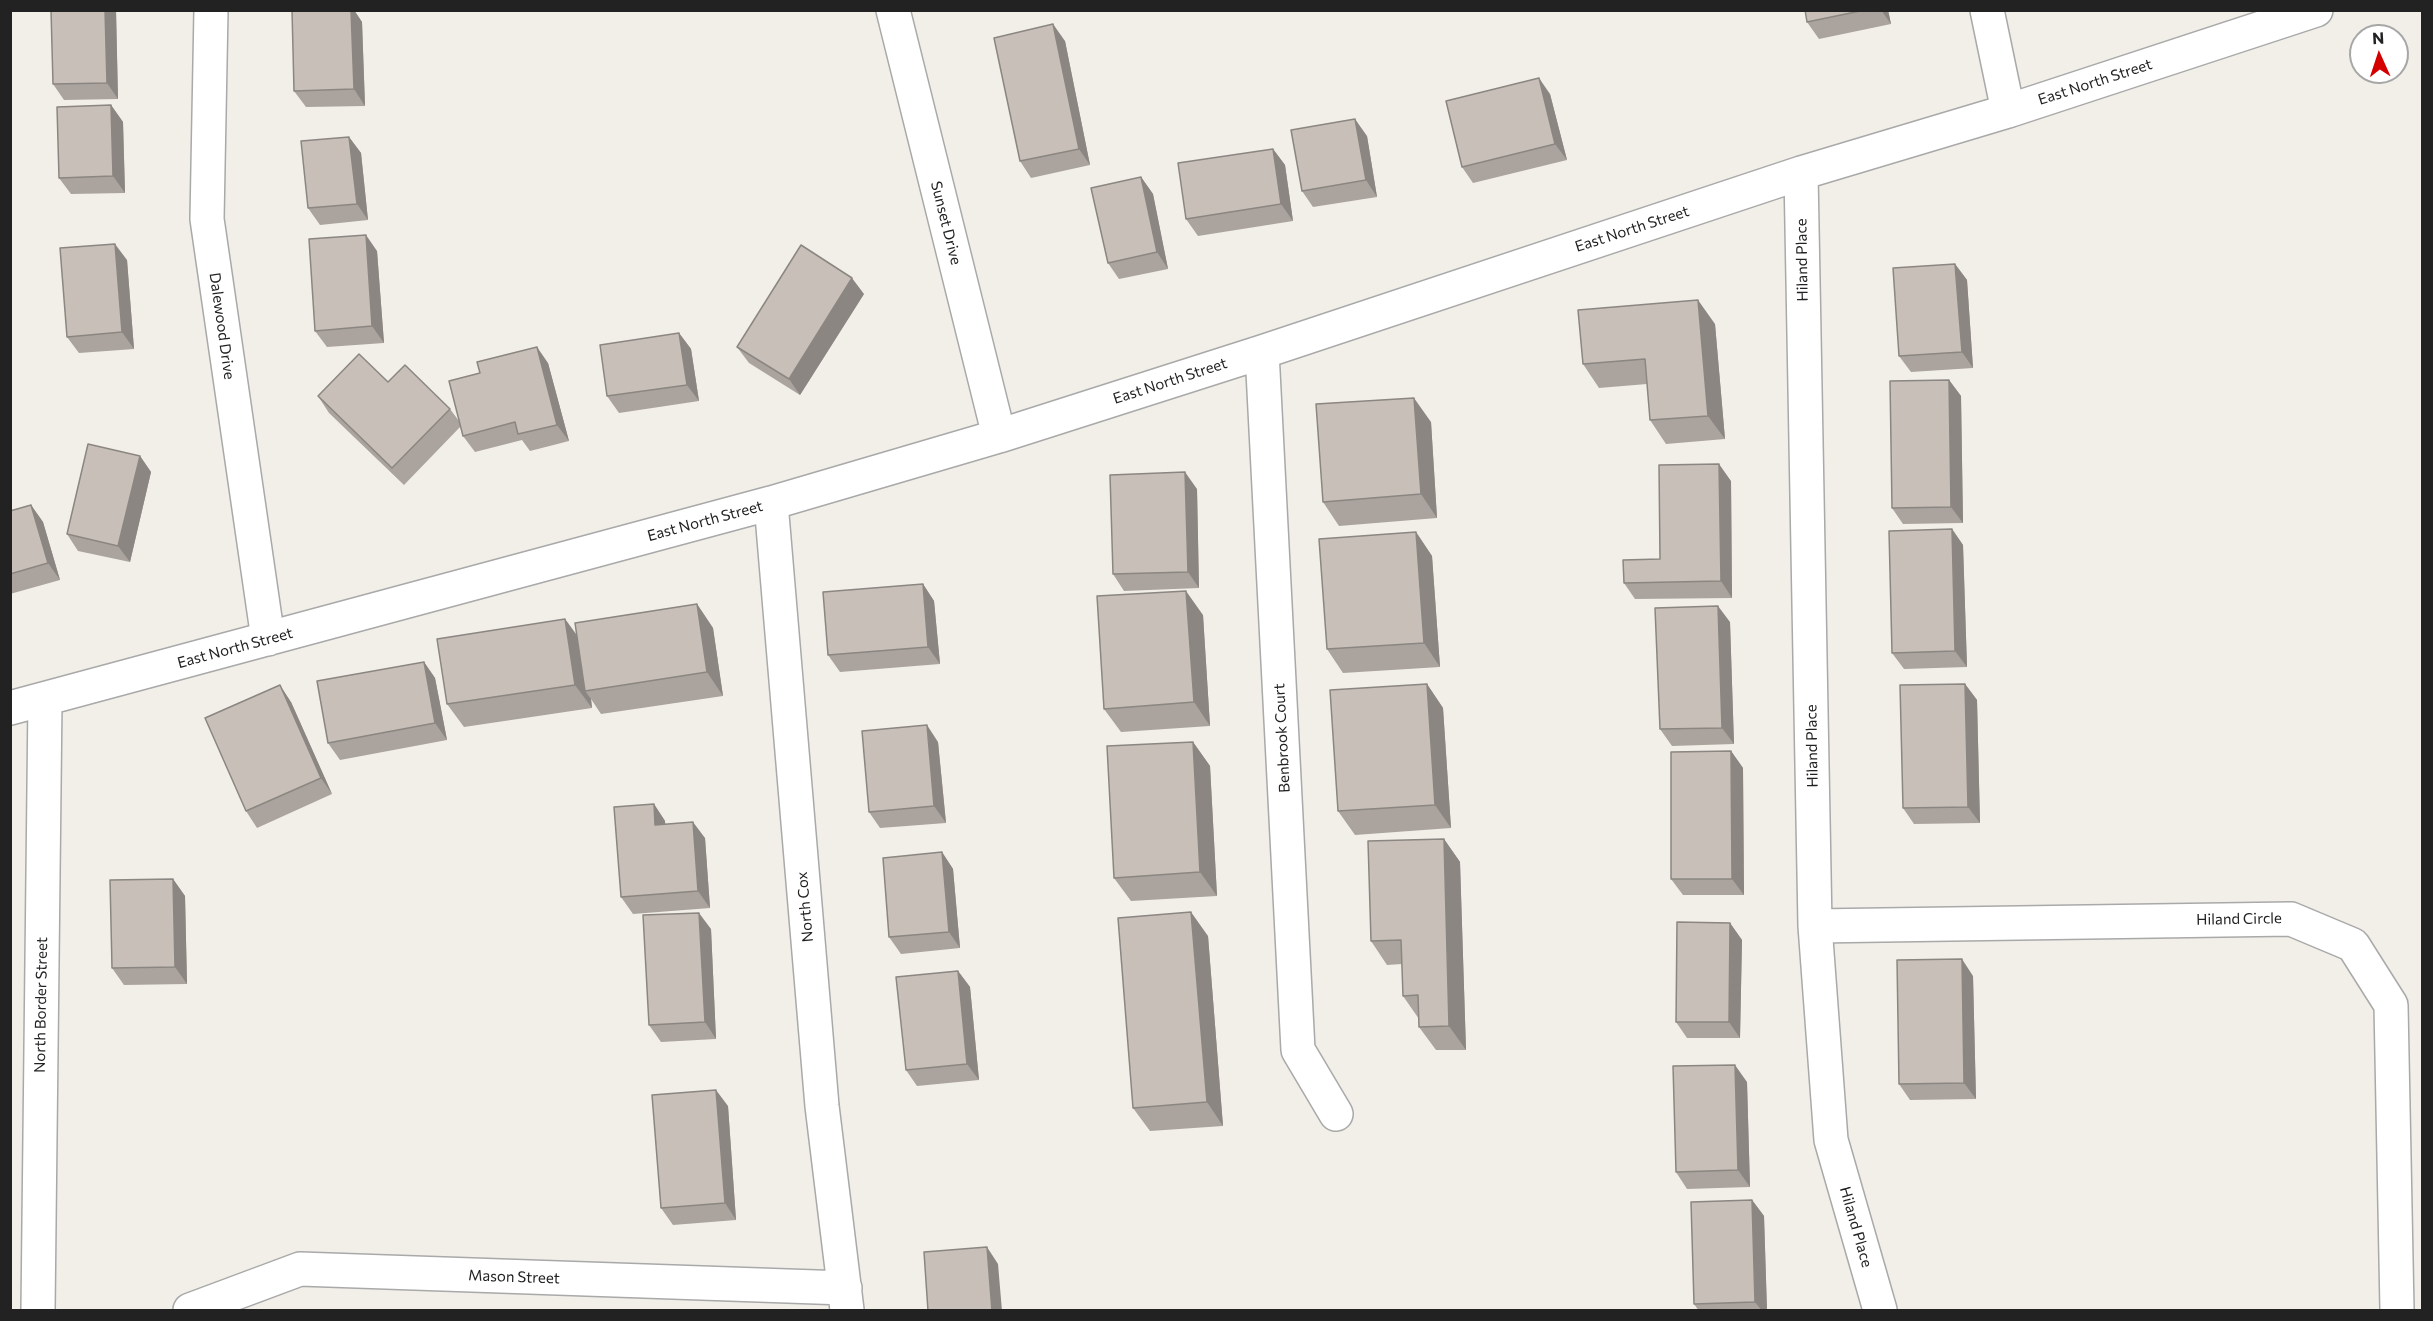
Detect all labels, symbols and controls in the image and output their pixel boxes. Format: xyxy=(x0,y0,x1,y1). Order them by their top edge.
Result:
north arrow xyxy=(2349,24,2409,84)
text: N xyxy=(2372,28,2385,47)
street label: East North Street xyxy=(2036,55,2154,109)
street label: Sunset Drive xyxy=(927,179,965,267)
street label: East North Street xyxy=(1573,202,1691,256)
street label: Hiland Place xyxy=(1792,218,1812,302)
street label: Dalewood Drive xyxy=(206,271,238,381)
street label: East North Street xyxy=(1111,354,1229,408)
street label: East North Street xyxy=(645,497,765,545)
street label: East North Street xyxy=(175,624,295,672)
street label: Benbrook Court xyxy=(1270,683,1294,793)
street label: Hiland Place xyxy=(1802,704,1822,788)
street label: North Cox xyxy=(793,871,817,943)
street label: Hiland Circle xyxy=(2196,909,2282,929)
street label: North Border Street xyxy=(31,937,51,1073)
street label: Hiland Place xyxy=(1836,1184,1876,1270)
street label: Mason Street xyxy=(468,1266,560,1288)

